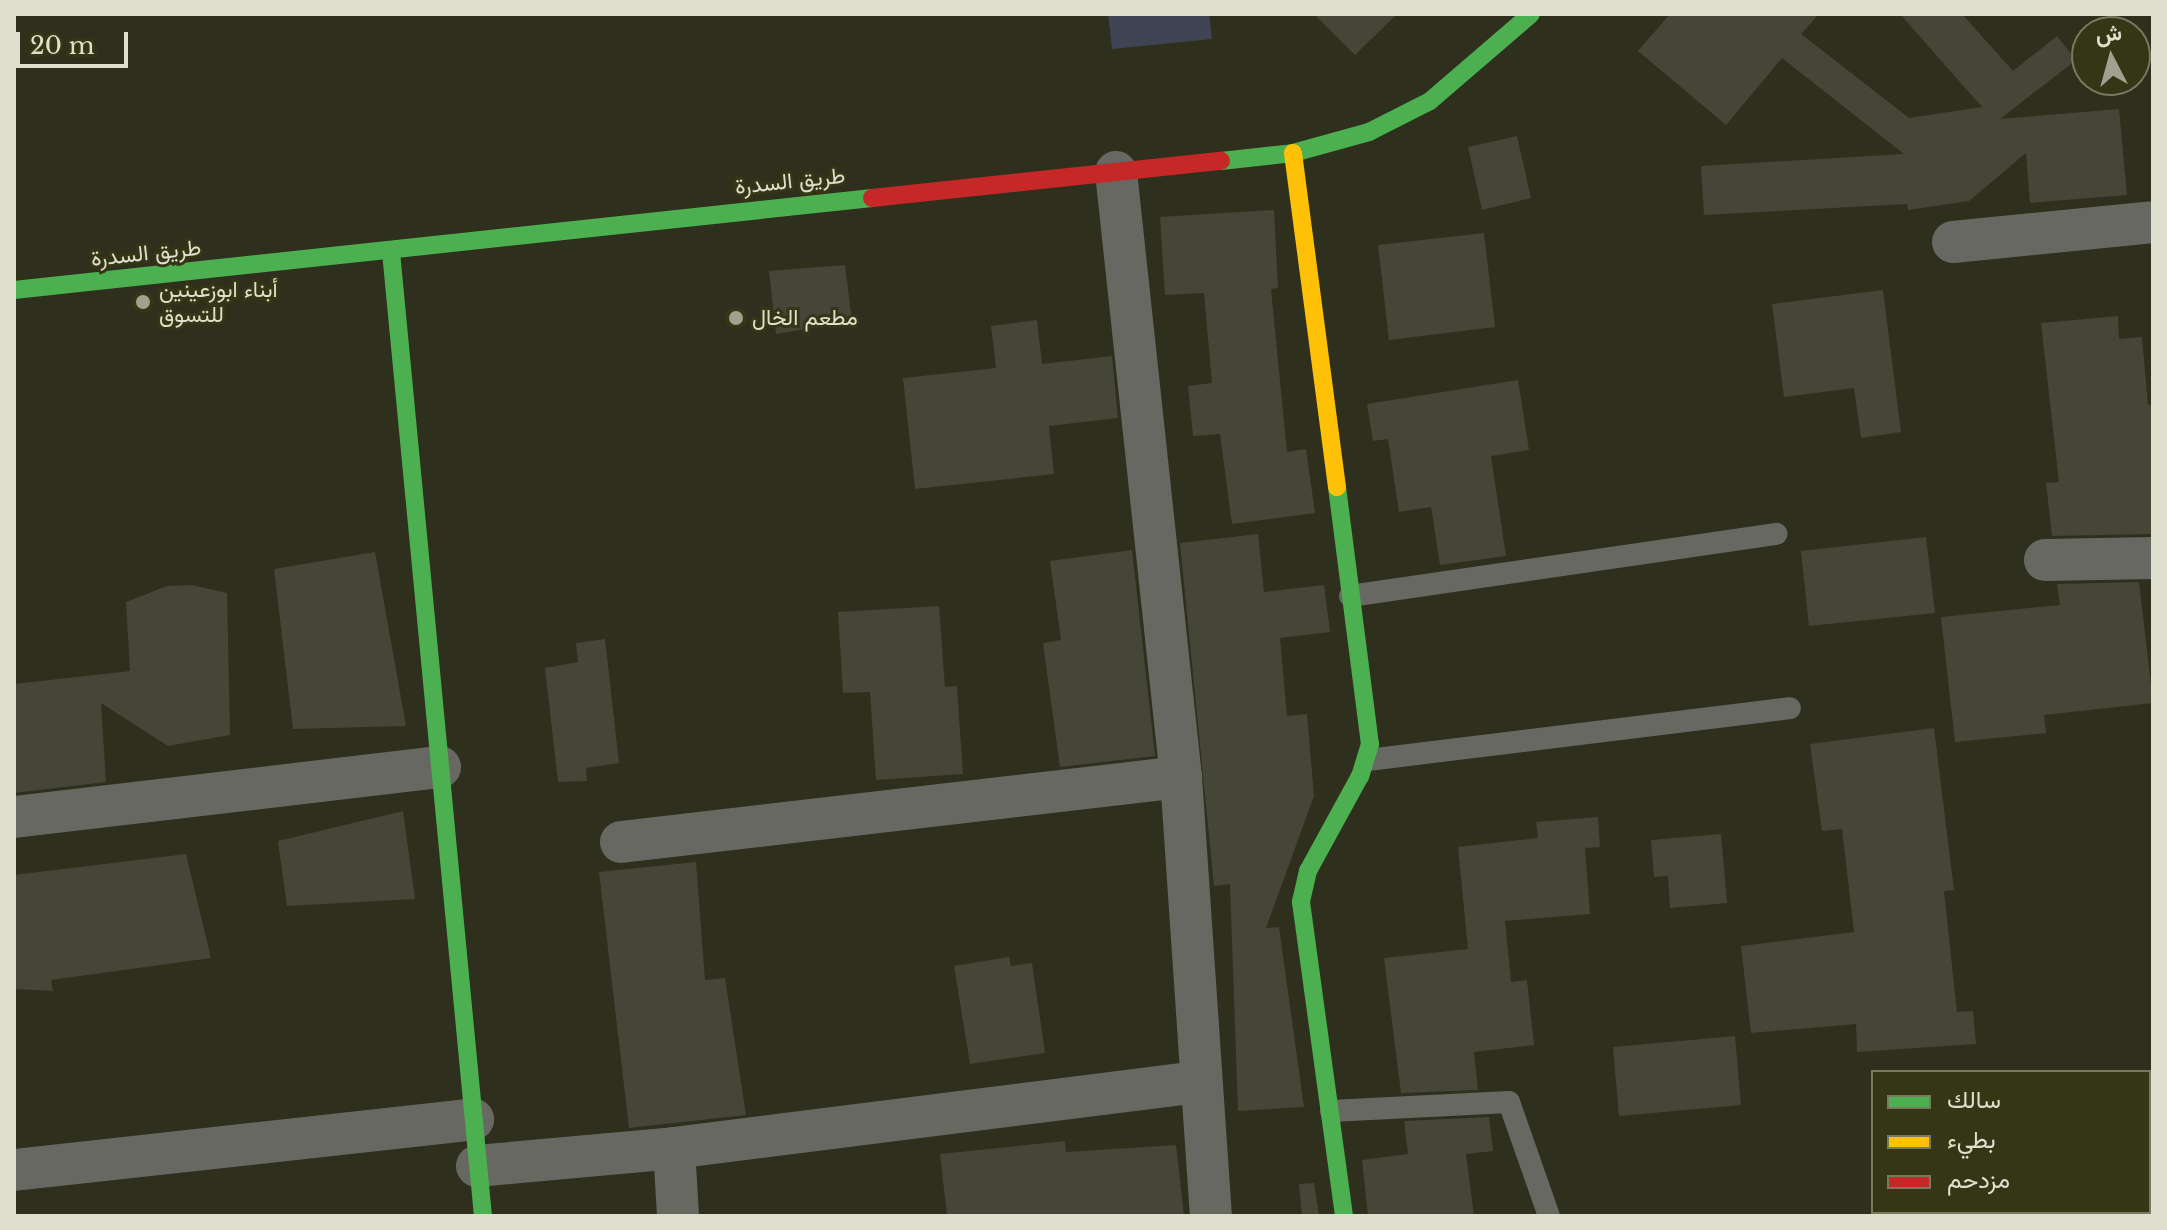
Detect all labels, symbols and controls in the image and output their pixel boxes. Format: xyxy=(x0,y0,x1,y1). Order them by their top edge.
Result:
scale bar xyxy=(20,16,132,66)
north arrow xyxy=(2071,16,2151,96)
text: ش xyxy=(2094,19,2123,48)
text: 20 m xyxy=(30,31,95,60)
street label: طريق السدرة xyxy=(734,162,846,200)
street label: طريق السدرة xyxy=(90,234,202,272)
place label: أبناء ابوزعينين للتسوق xyxy=(159,276,278,328)
marker: أبناء ابوزعينين للتسوق xyxy=(134,293,152,311)
place label: مطعم الخال xyxy=(752,305,858,331)
marker: مطعم الخال xyxy=(727,309,745,327)
legend xyxy=(1871,1070,2151,1214)
text: سالك xyxy=(1947,1085,2001,1114)
text: بطيء xyxy=(1947,1125,1996,1154)
text: مزدحم xyxy=(1947,1165,2010,1194)

